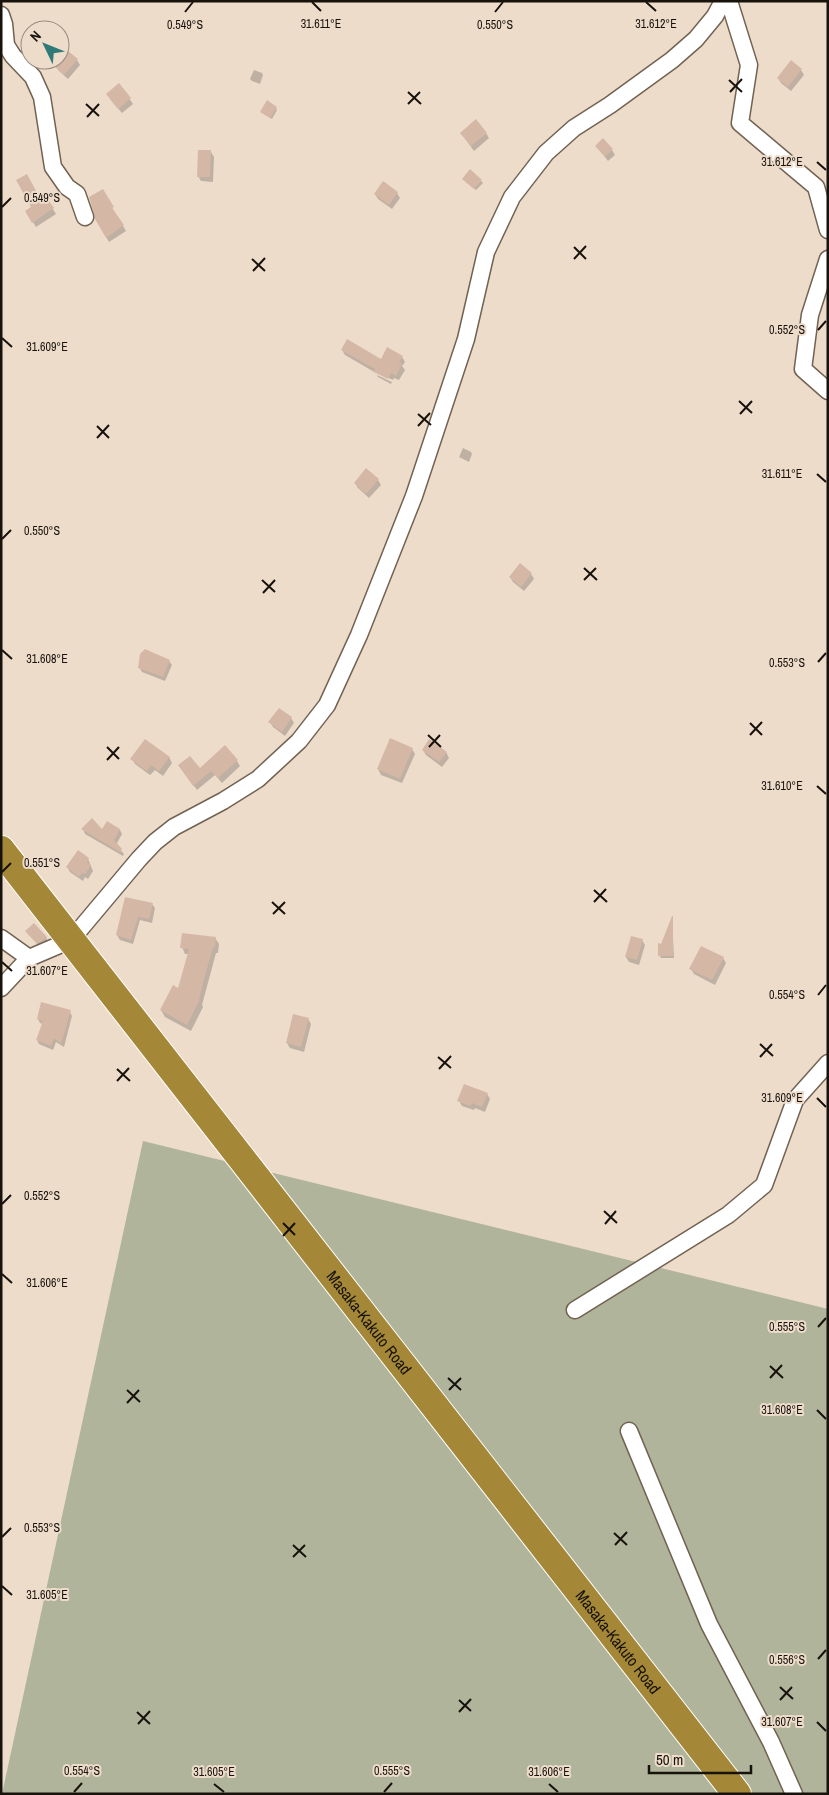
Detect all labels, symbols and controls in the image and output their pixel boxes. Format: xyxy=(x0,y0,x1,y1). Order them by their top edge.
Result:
text: 31.611°E xyxy=(301,16,341,32)
text: 31.612°E xyxy=(635,16,677,32)
text: 0.549°S xyxy=(167,17,203,33)
text: 0.550°S xyxy=(477,17,513,33)
north arrow xyxy=(20,20,70,70)
text: N xyxy=(26,27,45,45)
text: 31.612°E xyxy=(761,154,803,170)
text: 0.549°S xyxy=(24,190,60,206)
text: 0.552°S xyxy=(769,322,805,338)
text: 31.609°E xyxy=(26,339,68,355)
text: 31.611°E xyxy=(762,466,802,482)
text: 0.550°S xyxy=(24,523,60,539)
text: 31.608°E xyxy=(26,651,68,667)
text: 0.553°S xyxy=(769,655,805,671)
text: 31.610°E xyxy=(761,778,803,794)
text: 0.551°S xyxy=(24,855,60,871)
text: 31.607°E xyxy=(26,963,68,979)
text: 0.554°S xyxy=(769,987,805,1003)
text: 31.609°E xyxy=(761,1090,803,1106)
text: 0.552°S xyxy=(24,1188,60,1204)
street label: Masaka-Kakuto Road xyxy=(322,1266,417,1379)
text: 31.606°E xyxy=(26,1275,68,1291)
text: 0.555°S xyxy=(769,1319,805,1335)
text: 31.608°E xyxy=(761,1402,803,1418)
text: 0.553°S xyxy=(24,1520,60,1536)
street label: Masaka-Kakuto Road xyxy=(571,1585,666,1698)
text: 31.605°E xyxy=(26,1587,68,1603)
text: 0.556°S xyxy=(769,1652,805,1668)
text: 31.607°E xyxy=(761,1714,803,1730)
scale bar xyxy=(649,1742,752,1774)
text: 50 m xyxy=(656,1749,683,1770)
text: 0.554°S xyxy=(64,1763,100,1779)
text: 0.555°S xyxy=(374,1763,410,1779)
text: 31.605°E xyxy=(193,1764,235,1780)
text: 31.606°E xyxy=(528,1764,570,1780)

